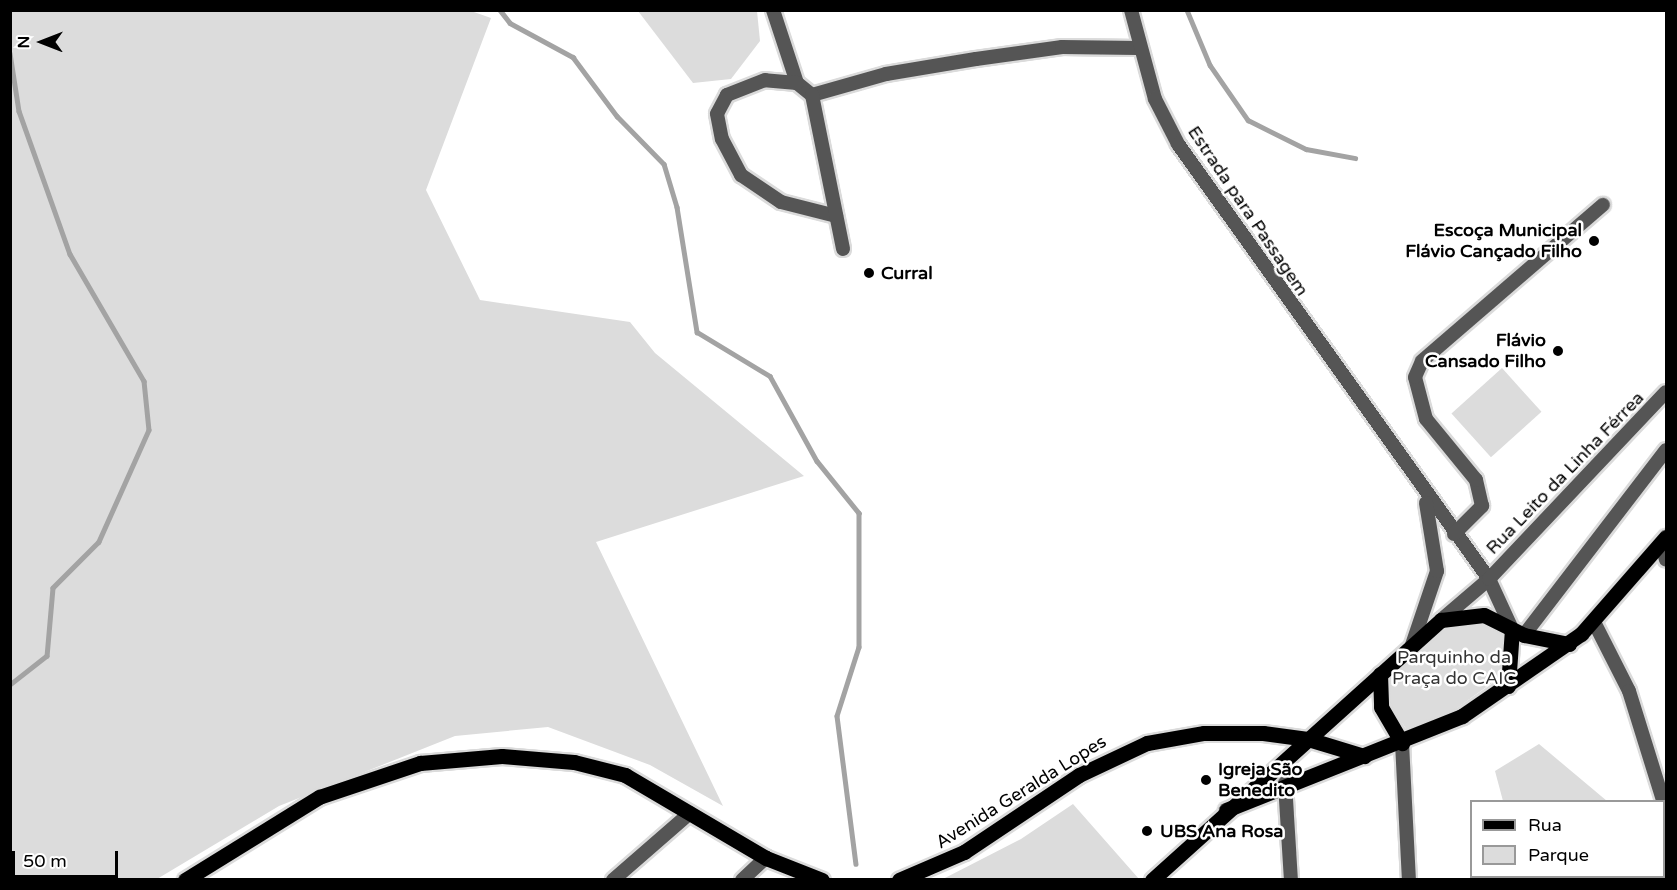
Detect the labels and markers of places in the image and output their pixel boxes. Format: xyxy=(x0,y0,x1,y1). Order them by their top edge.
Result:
place label: Escoça Municipal Flávio Cançado Filho xyxy=(1405,220,1582,262)
marker: Escoça Municipal Flávio Cançado Filho xyxy=(1587,234,1601,248)
place label: Curral xyxy=(881,262,933,284)
marker: Curral xyxy=(862,266,876,280)
place label: Flávio Cansado Filho xyxy=(1425,330,1546,372)
marker: Flávio Cansado Filho xyxy=(1551,344,1565,358)
place label: Igreja São Benedito xyxy=(1218,759,1303,802)
marker: Igreja São Benedito xyxy=(1199,773,1213,787)
place label: UBS Ana Rosa xyxy=(1160,820,1283,842)
marker: UBS Ana Rosa xyxy=(1138,822,1156,840)

